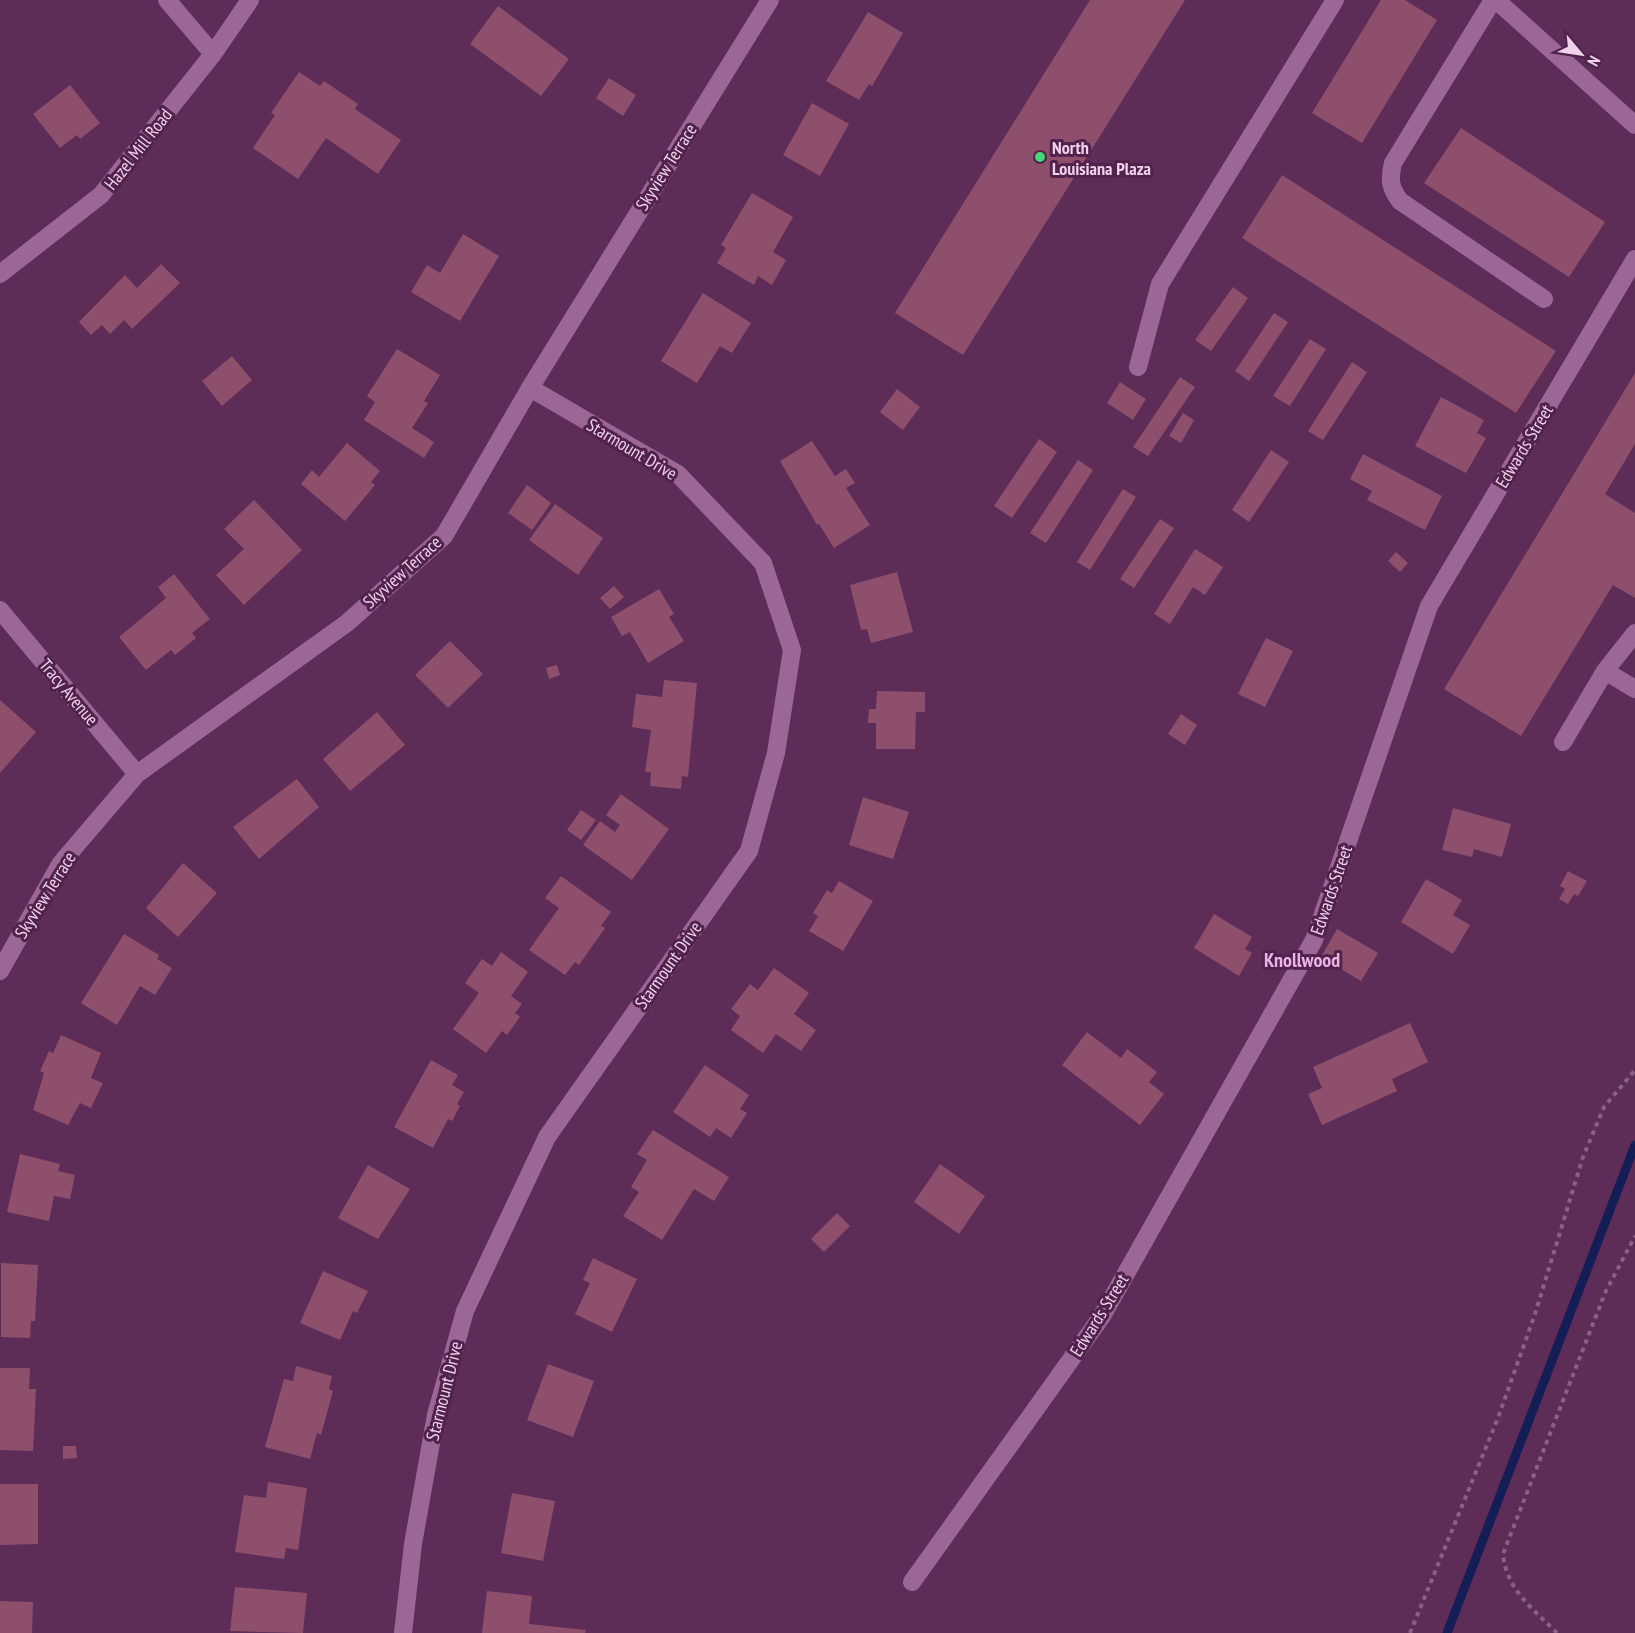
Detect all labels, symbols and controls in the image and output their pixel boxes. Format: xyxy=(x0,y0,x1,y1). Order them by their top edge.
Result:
north arrow xyxy=(1551,24,1611,84)
text: N xyxy=(1583,53,1605,70)
street label: Hazel Mill Road xyxy=(99,104,177,194)
street label: Skyview Terrace xyxy=(630,119,702,215)
place label: North Louisiana Plaza xyxy=(1052,136,1151,180)
marker: North Louisiana Plaza xyxy=(1033,150,1047,164)
street label: Edwards Street xyxy=(1490,400,1558,492)
street label: Starmount Drive xyxy=(583,413,681,485)
street label: Skyview Terrace xyxy=(358,531,446,613)
street label: Tracy Avenue xyxy=(34,654,104,730)
street label: Edwards Street xyxy=(1305,842,1357,938)
street label: Skyview Terrace xyxy=(9,847,81,943)
street label: Starmount Drive xyxy=(629,917,707,1013)
district label: Knollwood xyxy=(1264,947,1340,973)
street label: Edwards Street xyxy=(1065,1269,1133,1361)
street label: Starmount Drive xyxy=(421,1339,467,1443)

